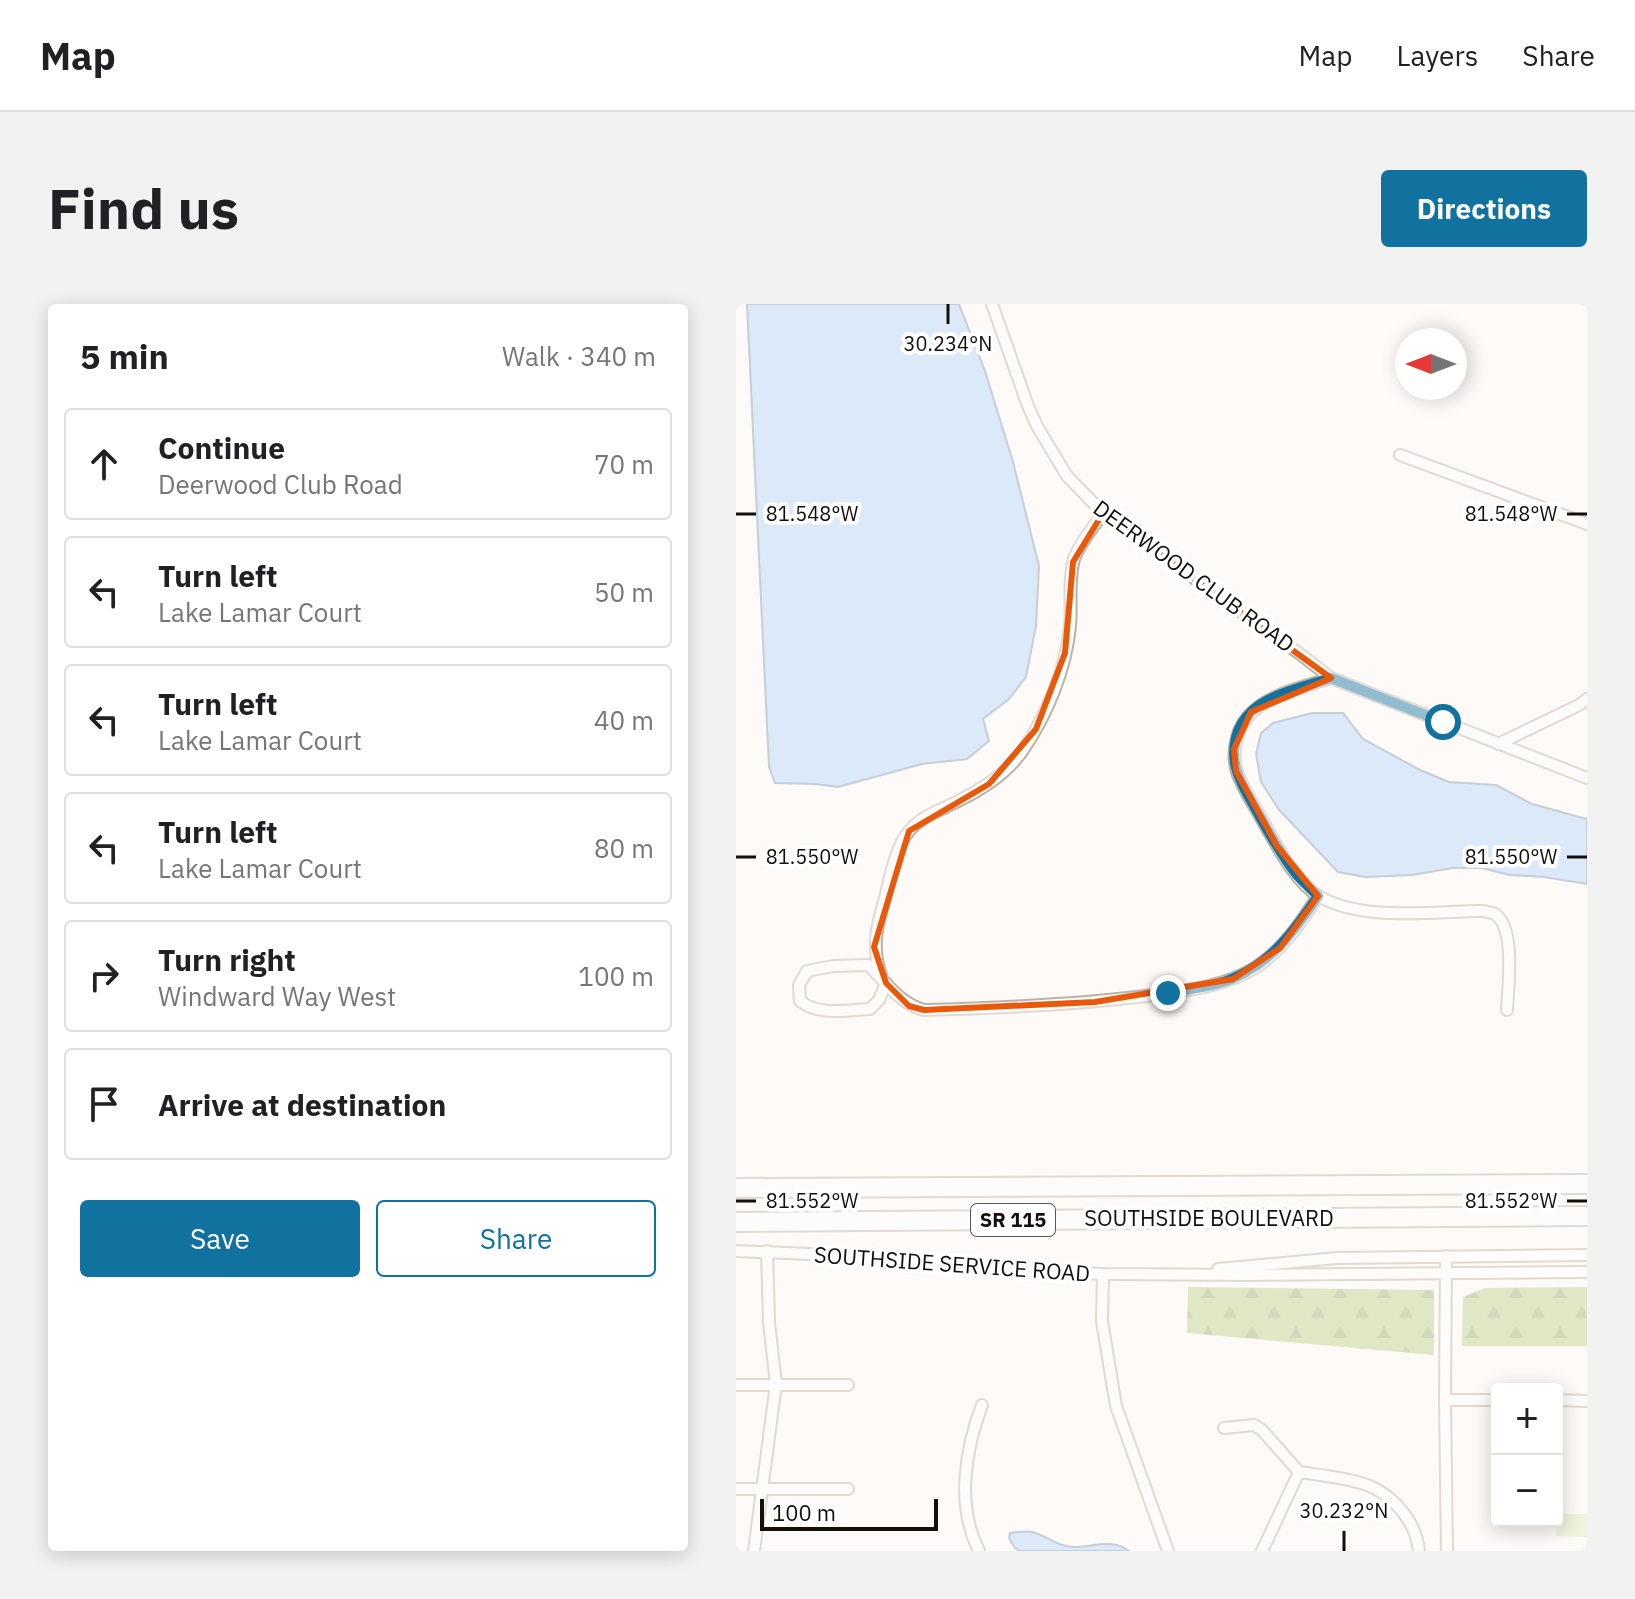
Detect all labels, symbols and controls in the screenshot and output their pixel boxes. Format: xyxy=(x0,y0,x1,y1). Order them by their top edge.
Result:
text: Map xyxy=(40,31,116,80)
text: Map xyxy=(1298,37,1352,74)
text: Layers xyxy=(1396,37,1478,74)
text: Share xyxy=(1522,37,1595,74)
button: Directions xyxy=(1381,170,1587,247)
text: Find us xyxy=(48,172,239,244)
north arrow xyxy=(1395,328,1467,400)
text: 30.234°N xyxy=(904,330,992,357)
text: 5 min xyxy=(80,334,169,378)
text: Walk · 340 m xyxy=(502,339,656,373)
text: Continue xyxy=(158,428,285,467)
icon: ahead xyxy=(82,442,126,486)
text: 70 m xyxy=(594,447,654,481)
text: Deerwood Club Road xyxy=(158,467,403,501)
street label: DEERWOOD CLUB ROAD xyxy=(1088,493,1301,658)
text: 81.548°W xyxy=(766,500,858,527)
text: 81.548°W xyxy=(1465,500,1557,527)
text: Turn left xyxy=(158,556,277,595)
icon: left xyxy=(82,570,126,614)
text: 50 m xyxy=(594,575,654,609)
text: Lake Lamar Court xyxy=(158,595,362,629)
text: Turn left xyxy=(158,684,277,723)
icon: left xyxy=(82,698,126,742)
text: 40 m xyxy=(594,703,654,737)
route start xyxy=(1425,704,1461,740)
text: Lake Lamar Court xyxy=(158,723,362,757)
text: Turn left xyxy=(158,812,277,851)
icon: left xyxy=(82,826,126,870)
text: 80 m xyxy=(594,831,654,865)
text: 81.550°W xyxy=(766,843,858,870)
text: 81.550°W xyxy=(1465,843,1557,870)
text: Lake Lamar Court xyxy=(158,851,362,885)
text: Turn right xyxy=(158,940,296,979)
icon: right xyxy=(82,954,126,998)
text: 100 m xyxy=(578,959,654,993)
route end xyxy=(1150,975,1186,1011)
text: Windward Way West xyxy=(158,979,396,1013)
icon: arrive xyxy=(82,1082,126,1126)
text: Arrive at destination xyxy=(158,1085,446,1124)
text: 81.552°W xyxy=(766,1187,858,1214)
text: 81.552°W xyxy=(1465,1187,1557,1214)
button: Save xyxy=(80,1200,360,1277)
button: Share xyxy=(376,1200,656,1277)
street label: SOUTHSIDE BOULEVARD xyxy=(1084,1203,1334,1232)
road number: SR 115 xyxy=(971,1204,1055,1236)
street label: SOUTHSIDE SERVICE ROAD xyxy=(813,1239,1091,1288)
map controls xyxy=(1491,1383,1563,1527)
button: + xyxy=(1491,1383,1563,1455)
button: − xyxy=(1491,1455,1563,1527)
scale bar xyxy=(760,1495,938,1531)
text: 30.232°N xyxy=(1300,1497,1388,1524)
text: 100 m xyxy=(772,1498,836,1527)

